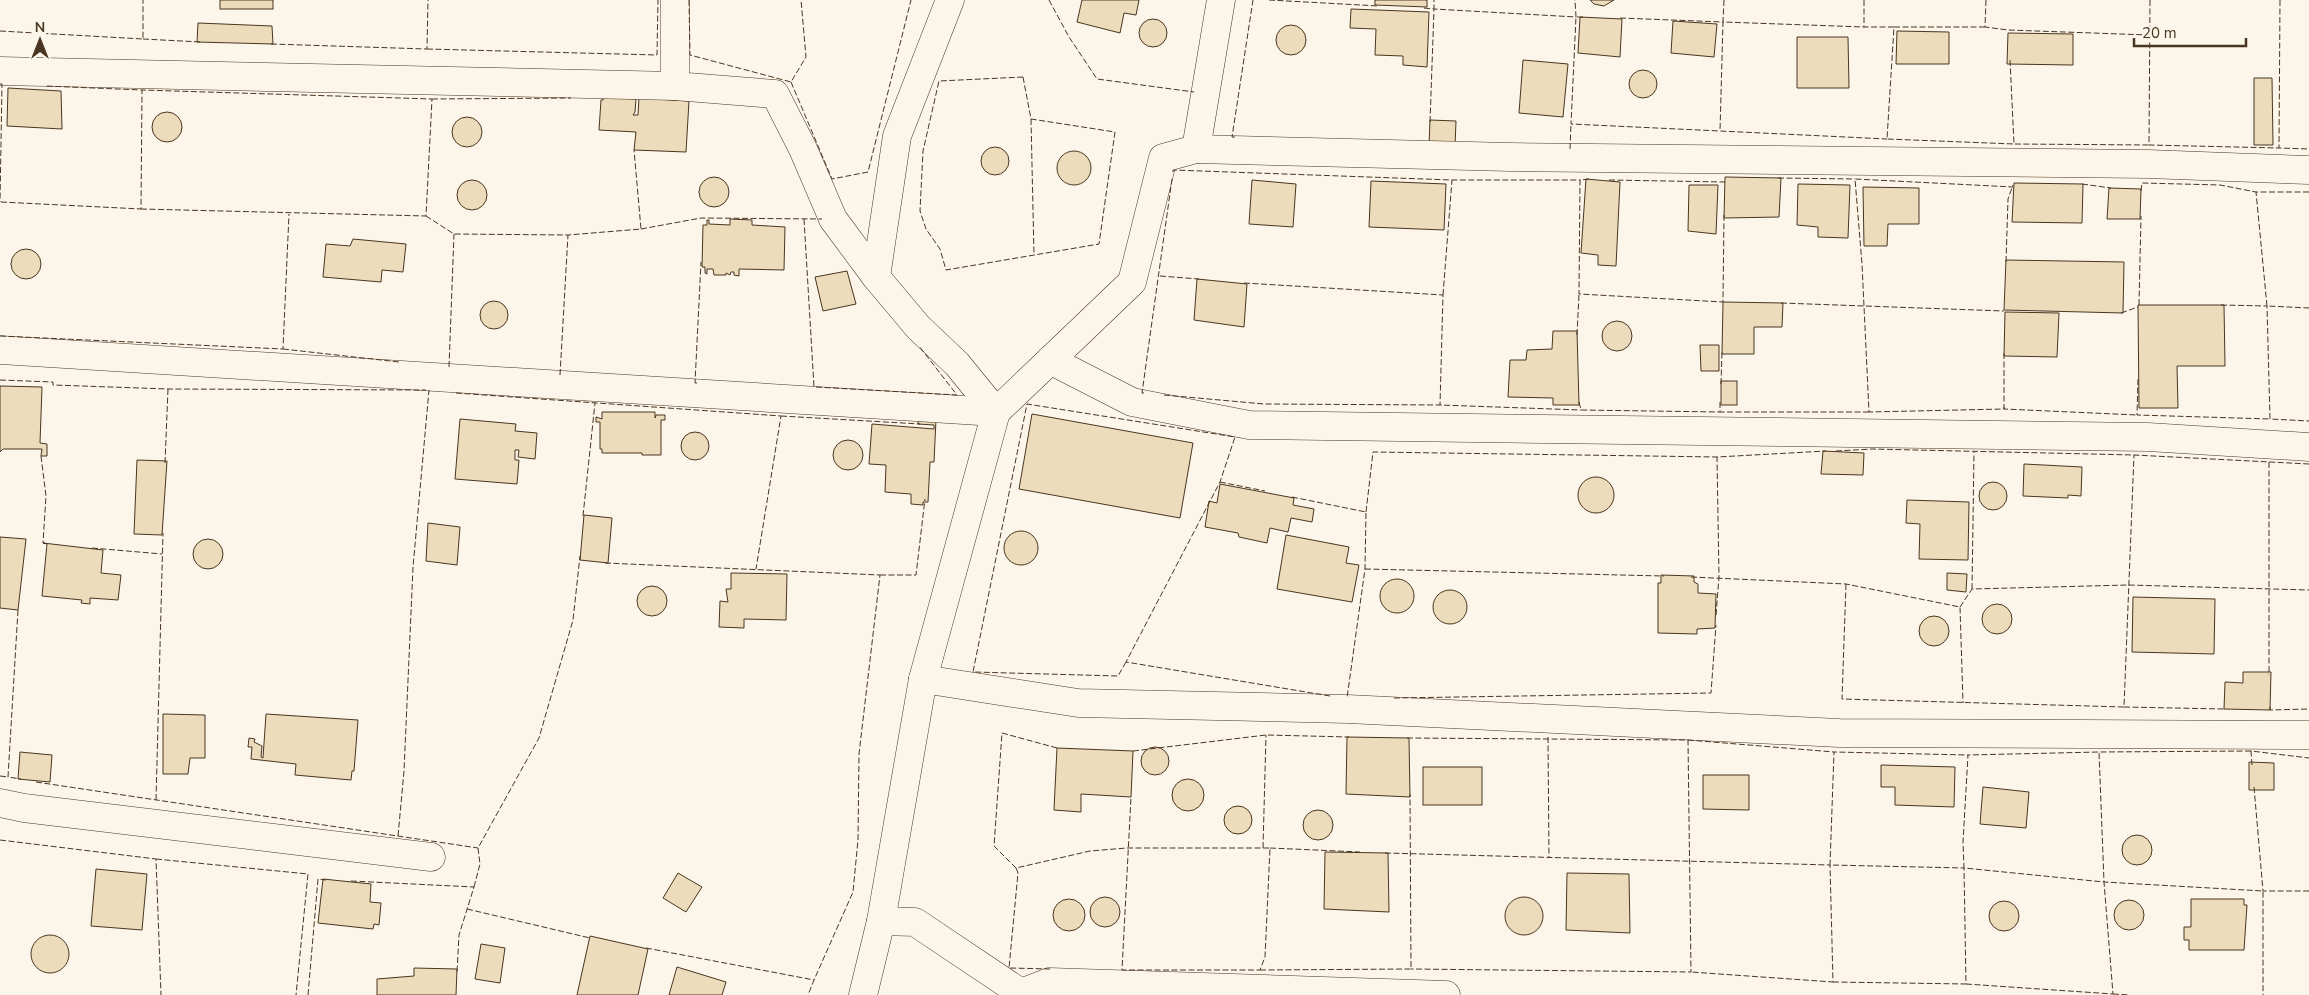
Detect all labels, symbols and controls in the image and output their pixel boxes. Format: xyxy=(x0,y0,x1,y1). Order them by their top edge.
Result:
north arrow xyxy=(15,15,65,65)
scale bar xyxy=(2134,15,2246,47)
text: N xyxy=(35,18,45,37)
text: 20 m xyxy=(2142,23,2177,43)

